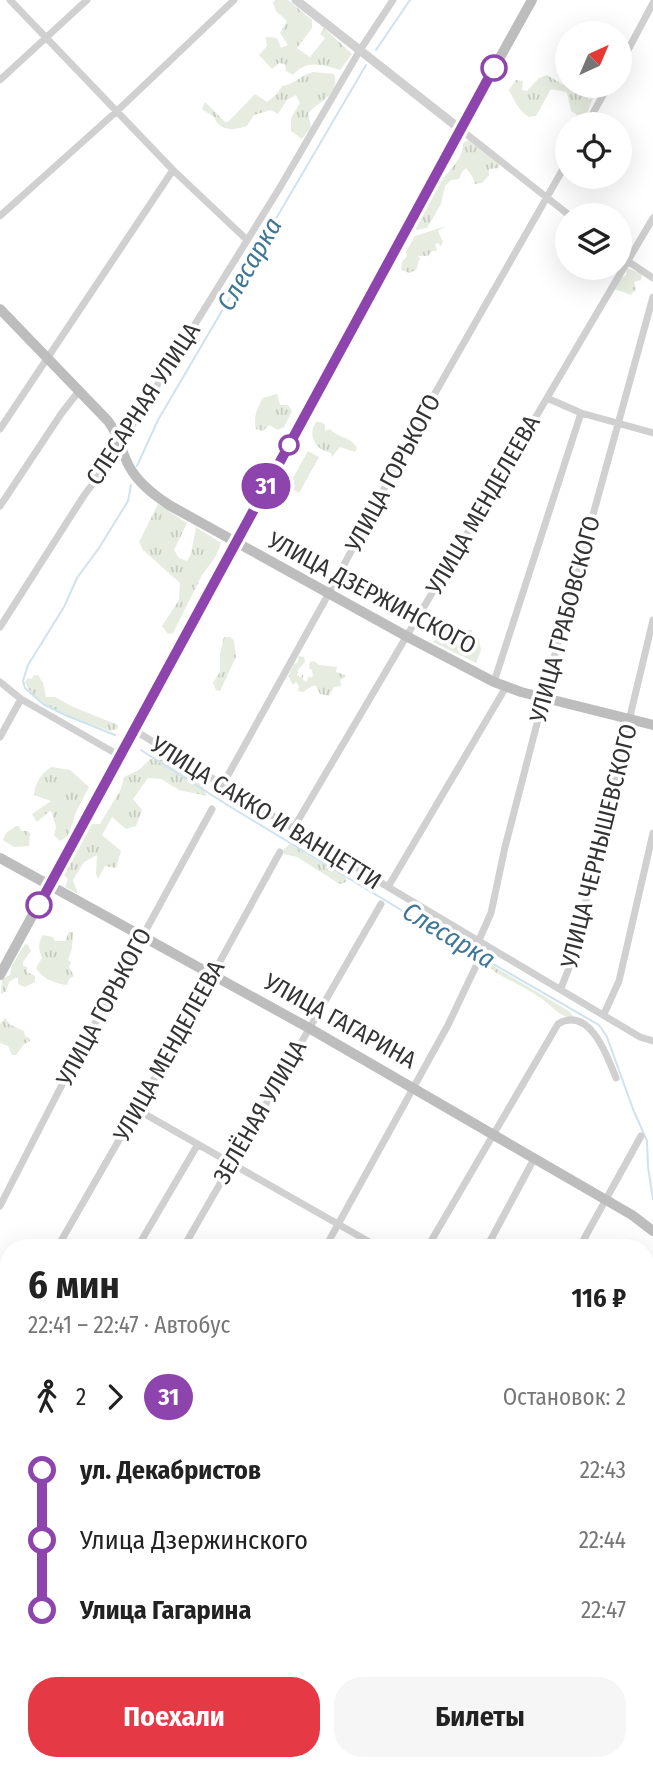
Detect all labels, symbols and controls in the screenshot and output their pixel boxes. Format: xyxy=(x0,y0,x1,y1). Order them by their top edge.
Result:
north arrow xyxy=(555,21,632,98)
map controls xyxy=(555,21,632,280)
unlabelled marker xyxy=(481,55,507,81)
button: locate xyxy=(555,112,632,189)
button: layers xyxy=(555,203,632,280)
water label: Слесарка xyxy=(210,212,288,316)
street label: СЛЕСАРНАЯ УЛИЦА xyxy=(80,317,206,490)
street label: УЛИЦА ГОРЬКОГО xyxy=(339,389,446,558)
street label: УЛИЦА МЕНДЕЛЕЕВА xyxy=(420,410,546,600)
unlabelled marker xyxy=(279,435,299,455)
line badge: 31 xyxy=(234,463,298,509)
text: 31 xyxy=(255,472,277,500)
street label: УЛИЦА ГРАБОВСКОГО xyxy=(524,513,606,726)
street label: УЛИЦА ДЗЕРЖИНСКОГО xyxy=(262,526,481,660)
street label: УЛИЦА ЧЕРНЫШЕВСКОГО xyxy=(555,721,643,972)
street label: УЛИЦА САККО И ВАНЦЕТТИ xyxy=(145,730,386,895)
unlabelled marker xyxy=(26,892,52,918)
water label: Слесарка xyxy=(397,896,501,975)
street label: УЛИЦА ГОРЬКОГО xyxy=(50,923,157,1092)
street label: УЛИЦА МЕНДЕЛЕЕВА xyxy=(107,955,230,1147)
street label: УЛИЦА ГАГАРИНА xyxy=(258,967,421,1074)
street label: ЗЕЛЁНАЯ УЛИЦА xyxy=(208,1035,313,1189)
text: 6 мин xyxy=(28,1262,120,1308)
text: 116 ₽ xyxy=(571,1283,626,1314)
text: 22:41 – 22:47 · Автобус xyxy=(28,1311,230,1339)
icon: walk xyxy=(28,1378,66,1416)
icon: forward xyxy=(96,1378,134,1416)
text: 2 xyxy=(76,1383,86,1411)
text: 31 xyxy=(158,1383,179,1411)
text: Остановок: 2 xyxy=(503,1383,626,1411)
text: ул. Декабристов xyxy=(80,1455,261,1486)
text: 22:43 xyxy=(580,1456,626,1484)
text: Улица Дзержинского xyxy=(80,1525,308,1556)
text: 22:44 xyxy=(579,1526,626,1554)
text: Улица Гагарина xyxy=(80,1595,251,1626)
text: 22:47 xyxy=(581,1596,626,1624)
button: Поехали xyxy=(28,1677,320,1757)
button: Билеты xyxy=(334,1677,626,1757)

